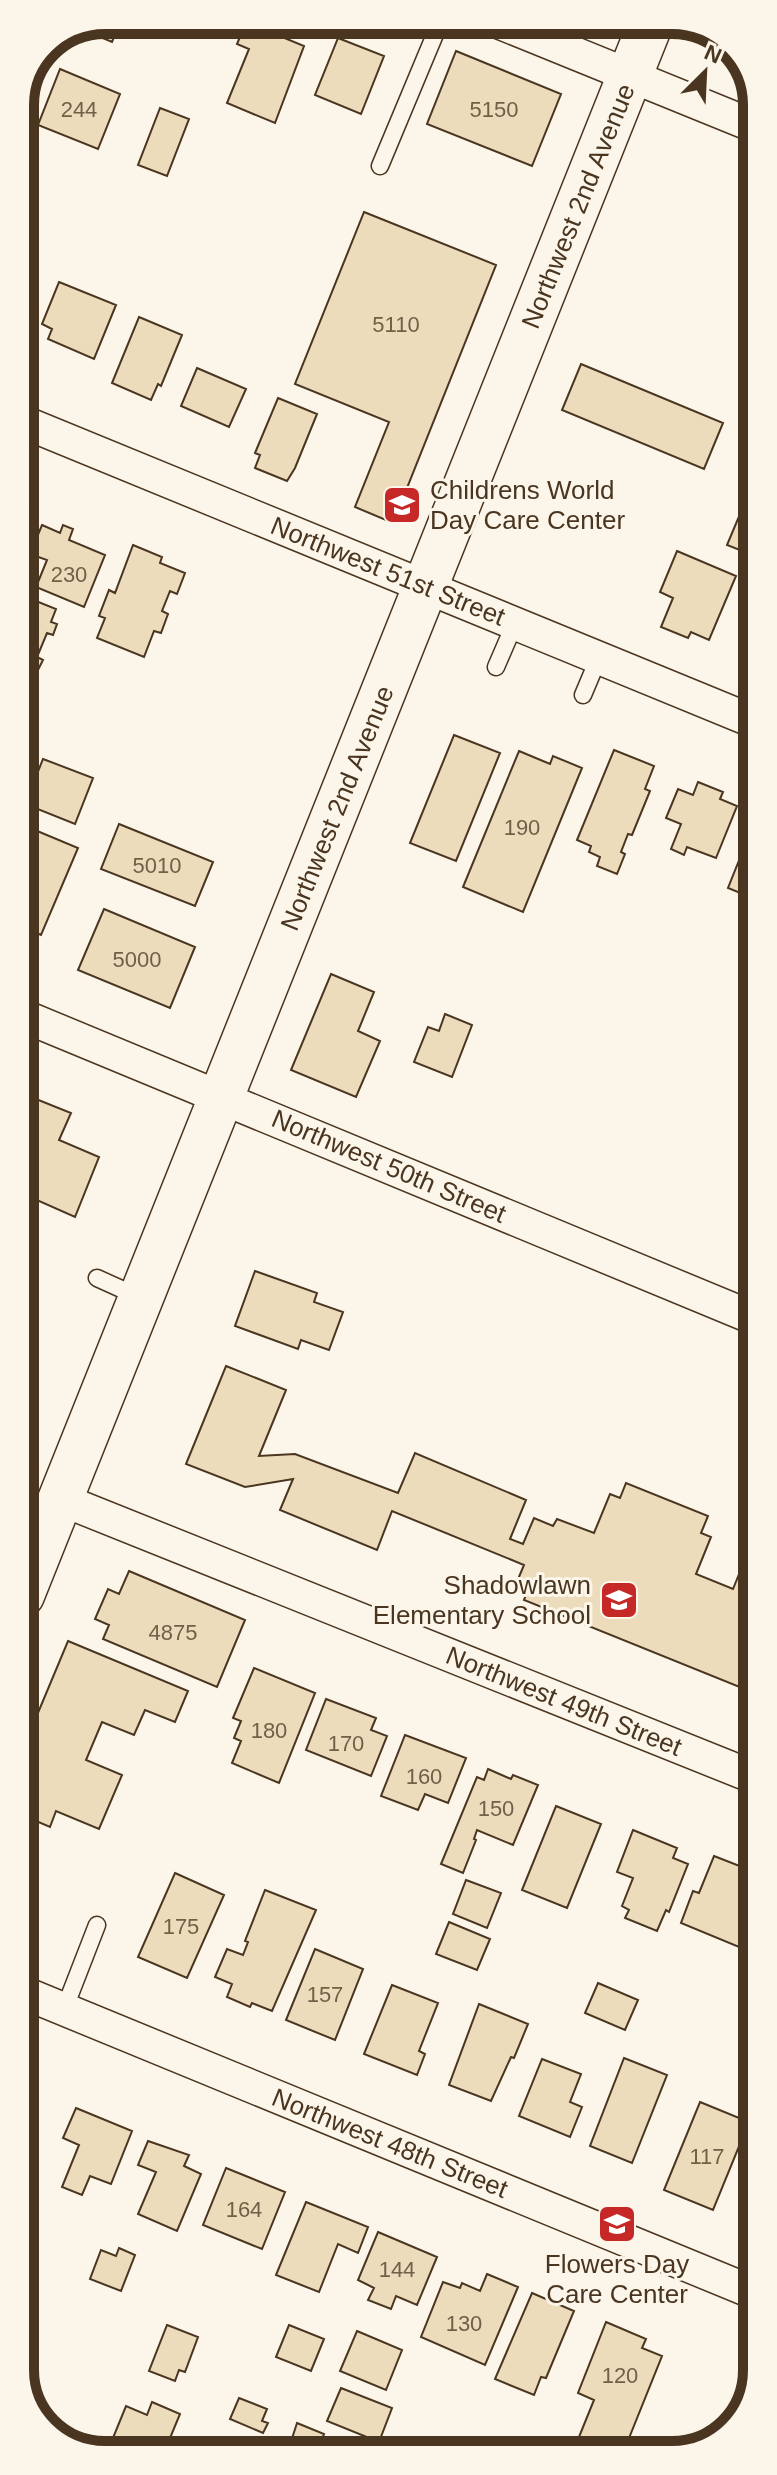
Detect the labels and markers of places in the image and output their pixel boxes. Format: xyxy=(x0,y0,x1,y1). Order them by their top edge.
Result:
place label: Childrens World Day Care Center xyxy=(430,475,625,535)
school or university icon: Childrens World Day Care Center xyxy=(381,484,423,526)
place label: Shadowlawn Elementary School xyxy=(373,1570,591,1630)
school or university icon: Shadowlawn Elementary School xyxy=(598,1579,640,1621)
school or university icon: Flowers Day Care Center xyxy=(596,2203,638,2245)
place label: Flowers Day Care Center xyxy=(545,2249,689,2309)

